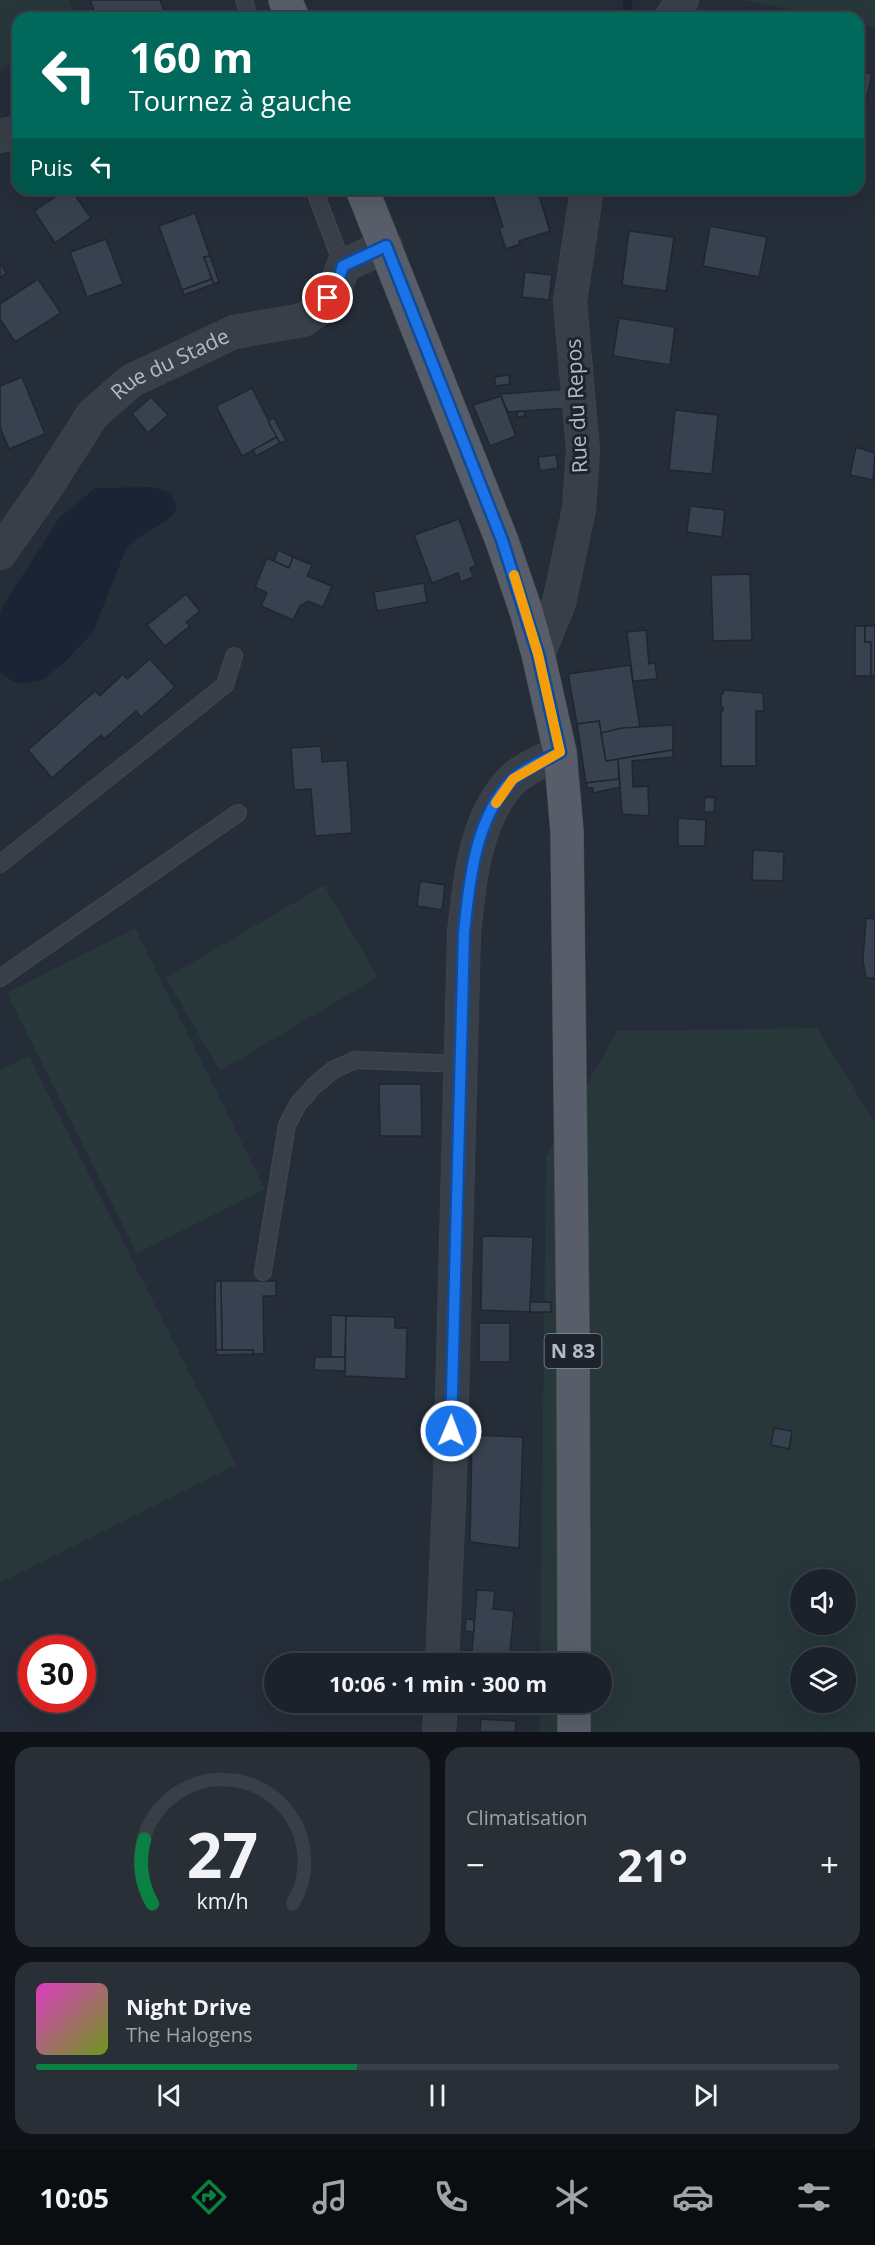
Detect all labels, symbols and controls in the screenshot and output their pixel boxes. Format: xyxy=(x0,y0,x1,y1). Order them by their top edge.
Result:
text: 160 m xyxy=(129,28,253,85)
icon: left xyxy=(30,36,108,114)
text: Tournez à gauche xyxy=(129,82,352,119)
icon: left xyxy=(85,150,118,183)
text: Puis xyxy=(30,152,73,182)
pin xyxy=(302,272,353,323)
icon: arrive xyxy=(311,281,344,314)
street label: Rue du Stade xyxy=(104,321,233,406)
street label: Rue du Repos xyxy=(559,338,594,474)
road number: N 83 xyxy=(544,1334,602,1368)
position arrow xyxy=(419,1399,483,1463)
map controls xyxy=(790,1569,856,1713)
button: sound xyxy=(790,1569,856,1635)
speed limit sign: 30 xyxy=(18,1635,96,1713)
button: layers xyxy=(790,1647,856,1713)
text: 10:06 · 1 min · 300 m xyxy=(329,1668,547,1698)
text: Climatisation xyxy=(466,1804,588,1831)
text: 27 xyxy=(187,1811,258,1896)
text: 21° xyxy=(617,1834,688,1895)
text: − xyxy=(466,1842,485,1887)
text: + xyxy=(820,1842,839,1887)
text: km/h xyxy=(196,1886,249,1915)
text: Night Drive xyxy=(126,1991,251,2021)
text: The Halogens xyxy=(126,2021,253,2048)
icon: previous xyxy=(153,2079,186,2112)
icon: pause xyxy=(421,2079,454,2112)
icon: next xyxy=(689,2079,722,2112)
icon: directions xyxy=(188,2176,230,2218)
icon: music xyxy=(309,2176,351,2218)
icon: phone xyxy=(430,2176,472,2218)
icon: climate xyxy=(551,2176,593,2218)
icon: car xyxy=(672,2176,714,2218)
icon: filters xyxy=(793,2176,835,2218)
text: 10:05 xyxy=(40,2179,109,2216)

